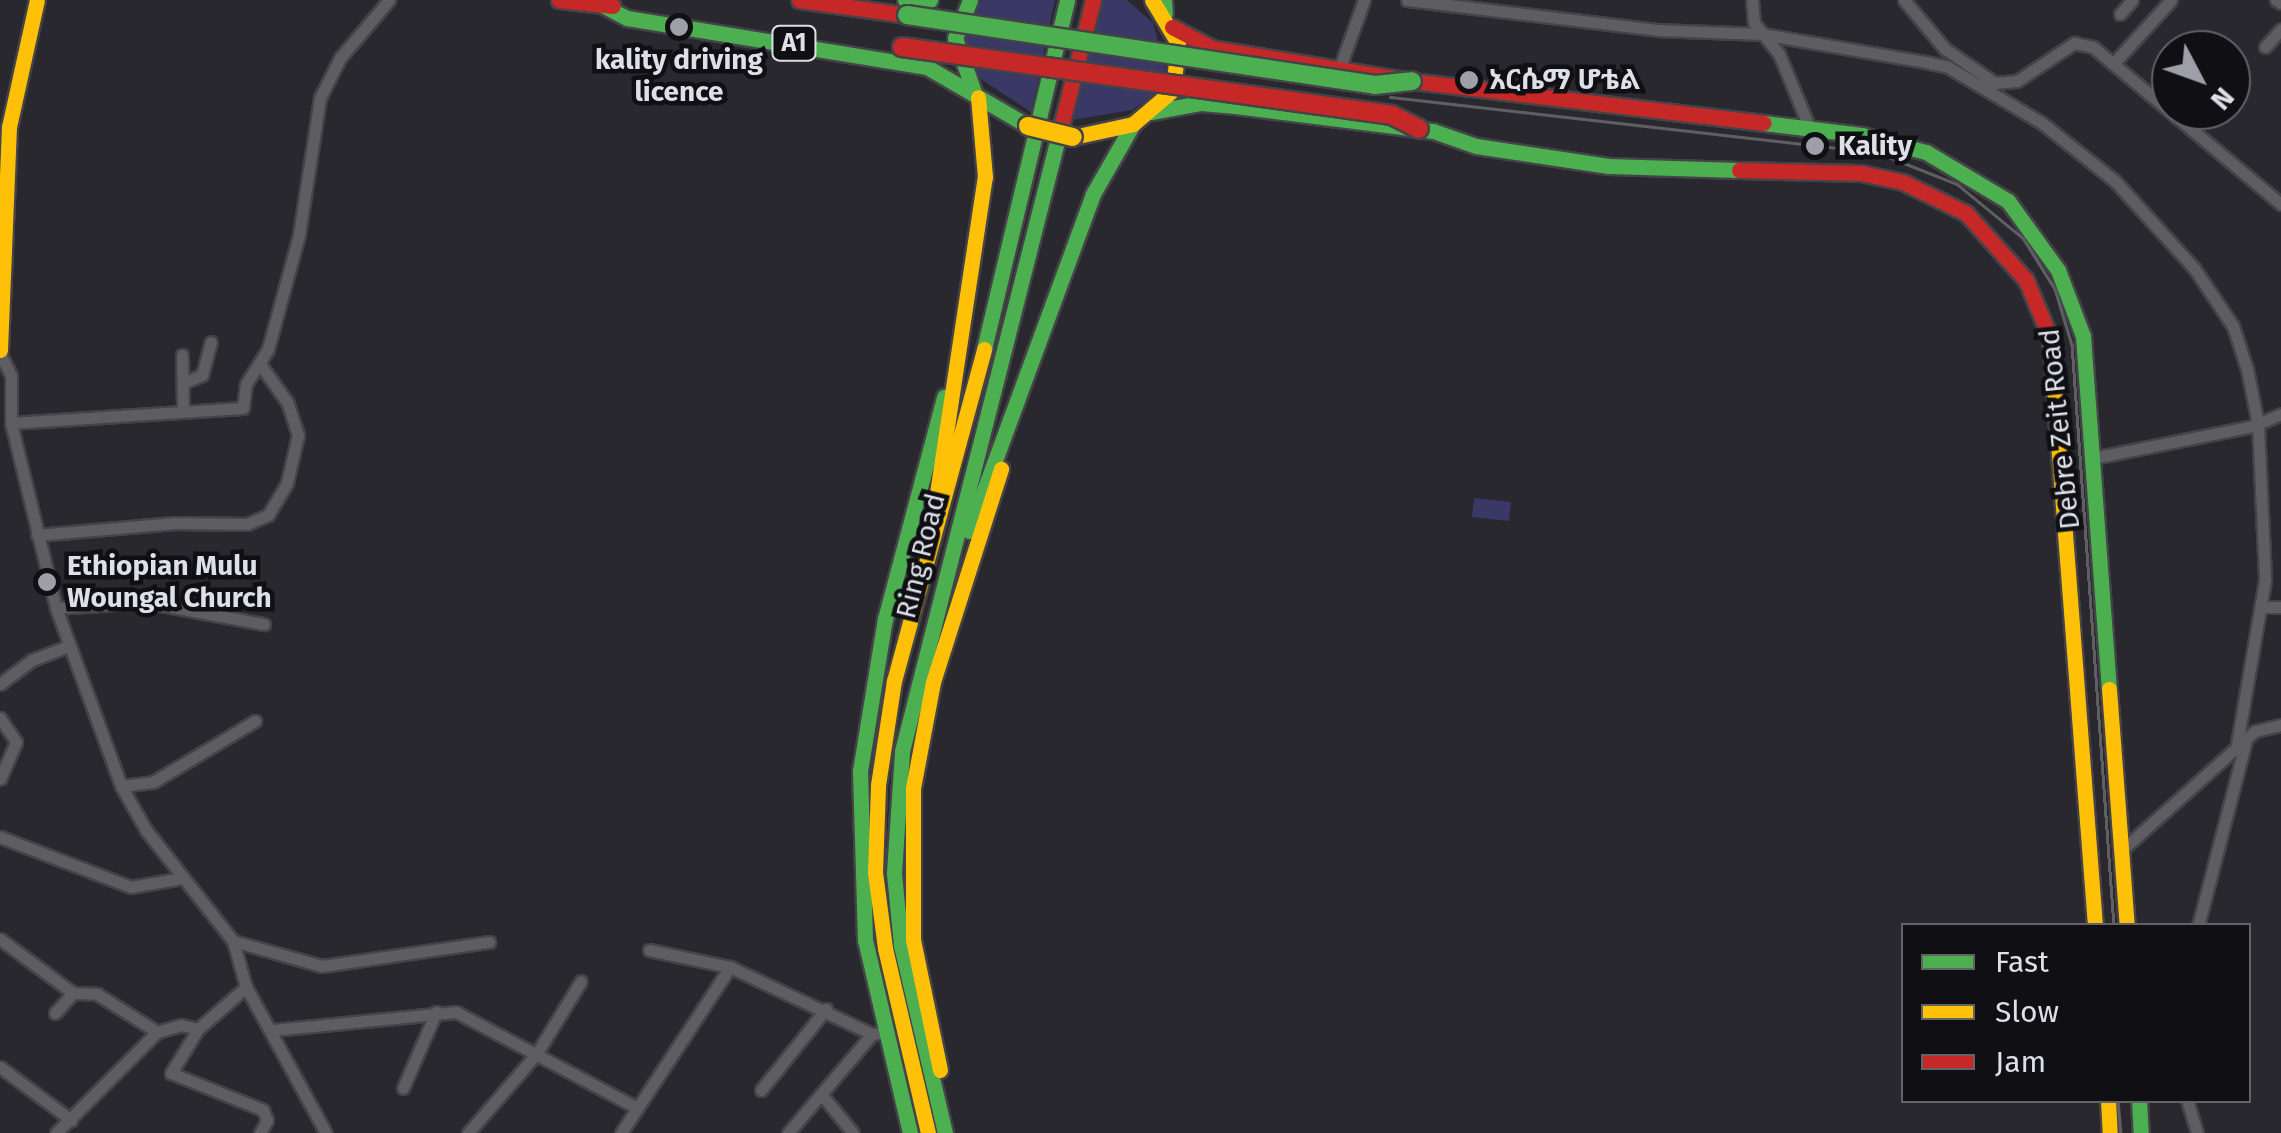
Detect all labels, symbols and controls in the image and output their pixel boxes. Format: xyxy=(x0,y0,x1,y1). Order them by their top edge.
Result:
marker: kality driving licence xyxy=(668,16,690,38)
road number: A1 xyxy=(769,23,819,63)
north arrow xyxy=(2151,30,2251,130)
place label: kality driving licence xyxy=(595,43,763,109)
place label: አርሴማ ሆቴል xyxy=(1489,63,1640,97)
marker: አርሴማ ሆቴል xyxy=(1458,69,1480,91)
text: N xyxy=(2204,81,2241,117)
place label: Kality xyxy=(1838,129,1912,163)
marker: Kality xyxy=(1802,133,1828,159)
street label: Debre Zeit Road xyxy=(2033,327,2087,531)
street label: Ring Road xyxy=(889,490,953,622)
place label: Ethiopian Mulu Woungal Church xyxy=(67,549,272,615)
marker: Ethiopian Mulu Woungal Church xyxy=(36,571,58,593)
legend xyxy=(1901,923,2251,1103)
text: Fast xyxy=(1995,944,2049,980)
text: Slow xyxy=(1995,994,2059,1030)
text: Jam xyxy=(1995,1044,2046,1080)

